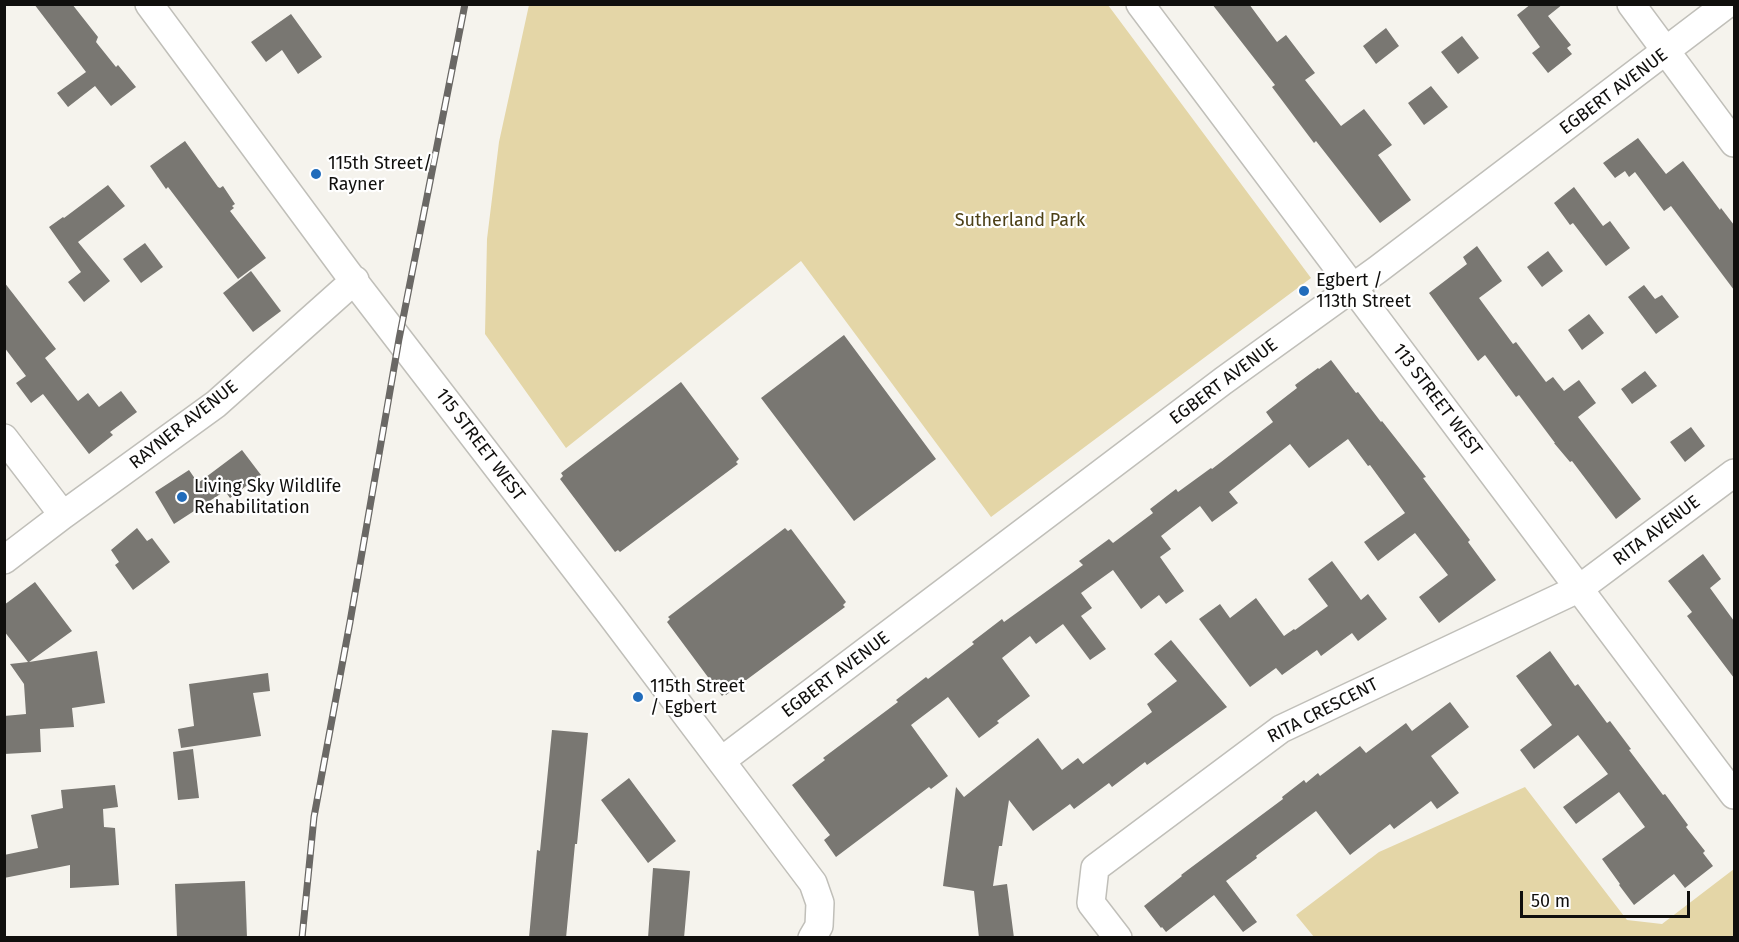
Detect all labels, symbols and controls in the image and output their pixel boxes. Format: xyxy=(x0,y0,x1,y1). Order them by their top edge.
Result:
street label: EGBERT AVENUE xyxy=(1556,44,1672,140)
place label: 115th Street/ Rayner xyxy=(328,153,432,195)
marker: 115th Street/ Rayner xyxy=(309,167,323,181)
park label: Sutherland Park xyxy=(955,210,1085,232)
place label: Egbert / 113th Street xyxy=(1316,270,1411,312)
marker: Egbert / 113th Street xyxy=(1297,284,1311,298)
street label: EGBERT AVENUE xyxy=(1166,334,1282,430)
street label: 113 STREET WEST xyxy=(1388,340,1486,460)
street label: RAYNER AVENUE xyxy=(126,376,242,474)
street label: 115 STREET WEST xyxy=(431,385,529,505)
place label: Living Sky Wildlife Rehabilitation xyxy=(194,476,341,518)
marker: Living Sky Wildlife Rehabilitation xyxy=(175,490,189,504)
street label: RITA AVENUE xyxy=(1609,491,1705,571)
street label: EGBERT AVENUE xyxy=(778,627,894,723)
street label: RITA CRESCENT xyxy=(1264,674,1382,748)
place label: 115th Street / Egbert xyxy=(650,676,745,718)
marker: 115th Street / Egbert xyxy=(631,690,645,704)
scale bar xyxy=(1523,879,1692,917)
text: 50 m xyxy=(1531,890,1570,912)

